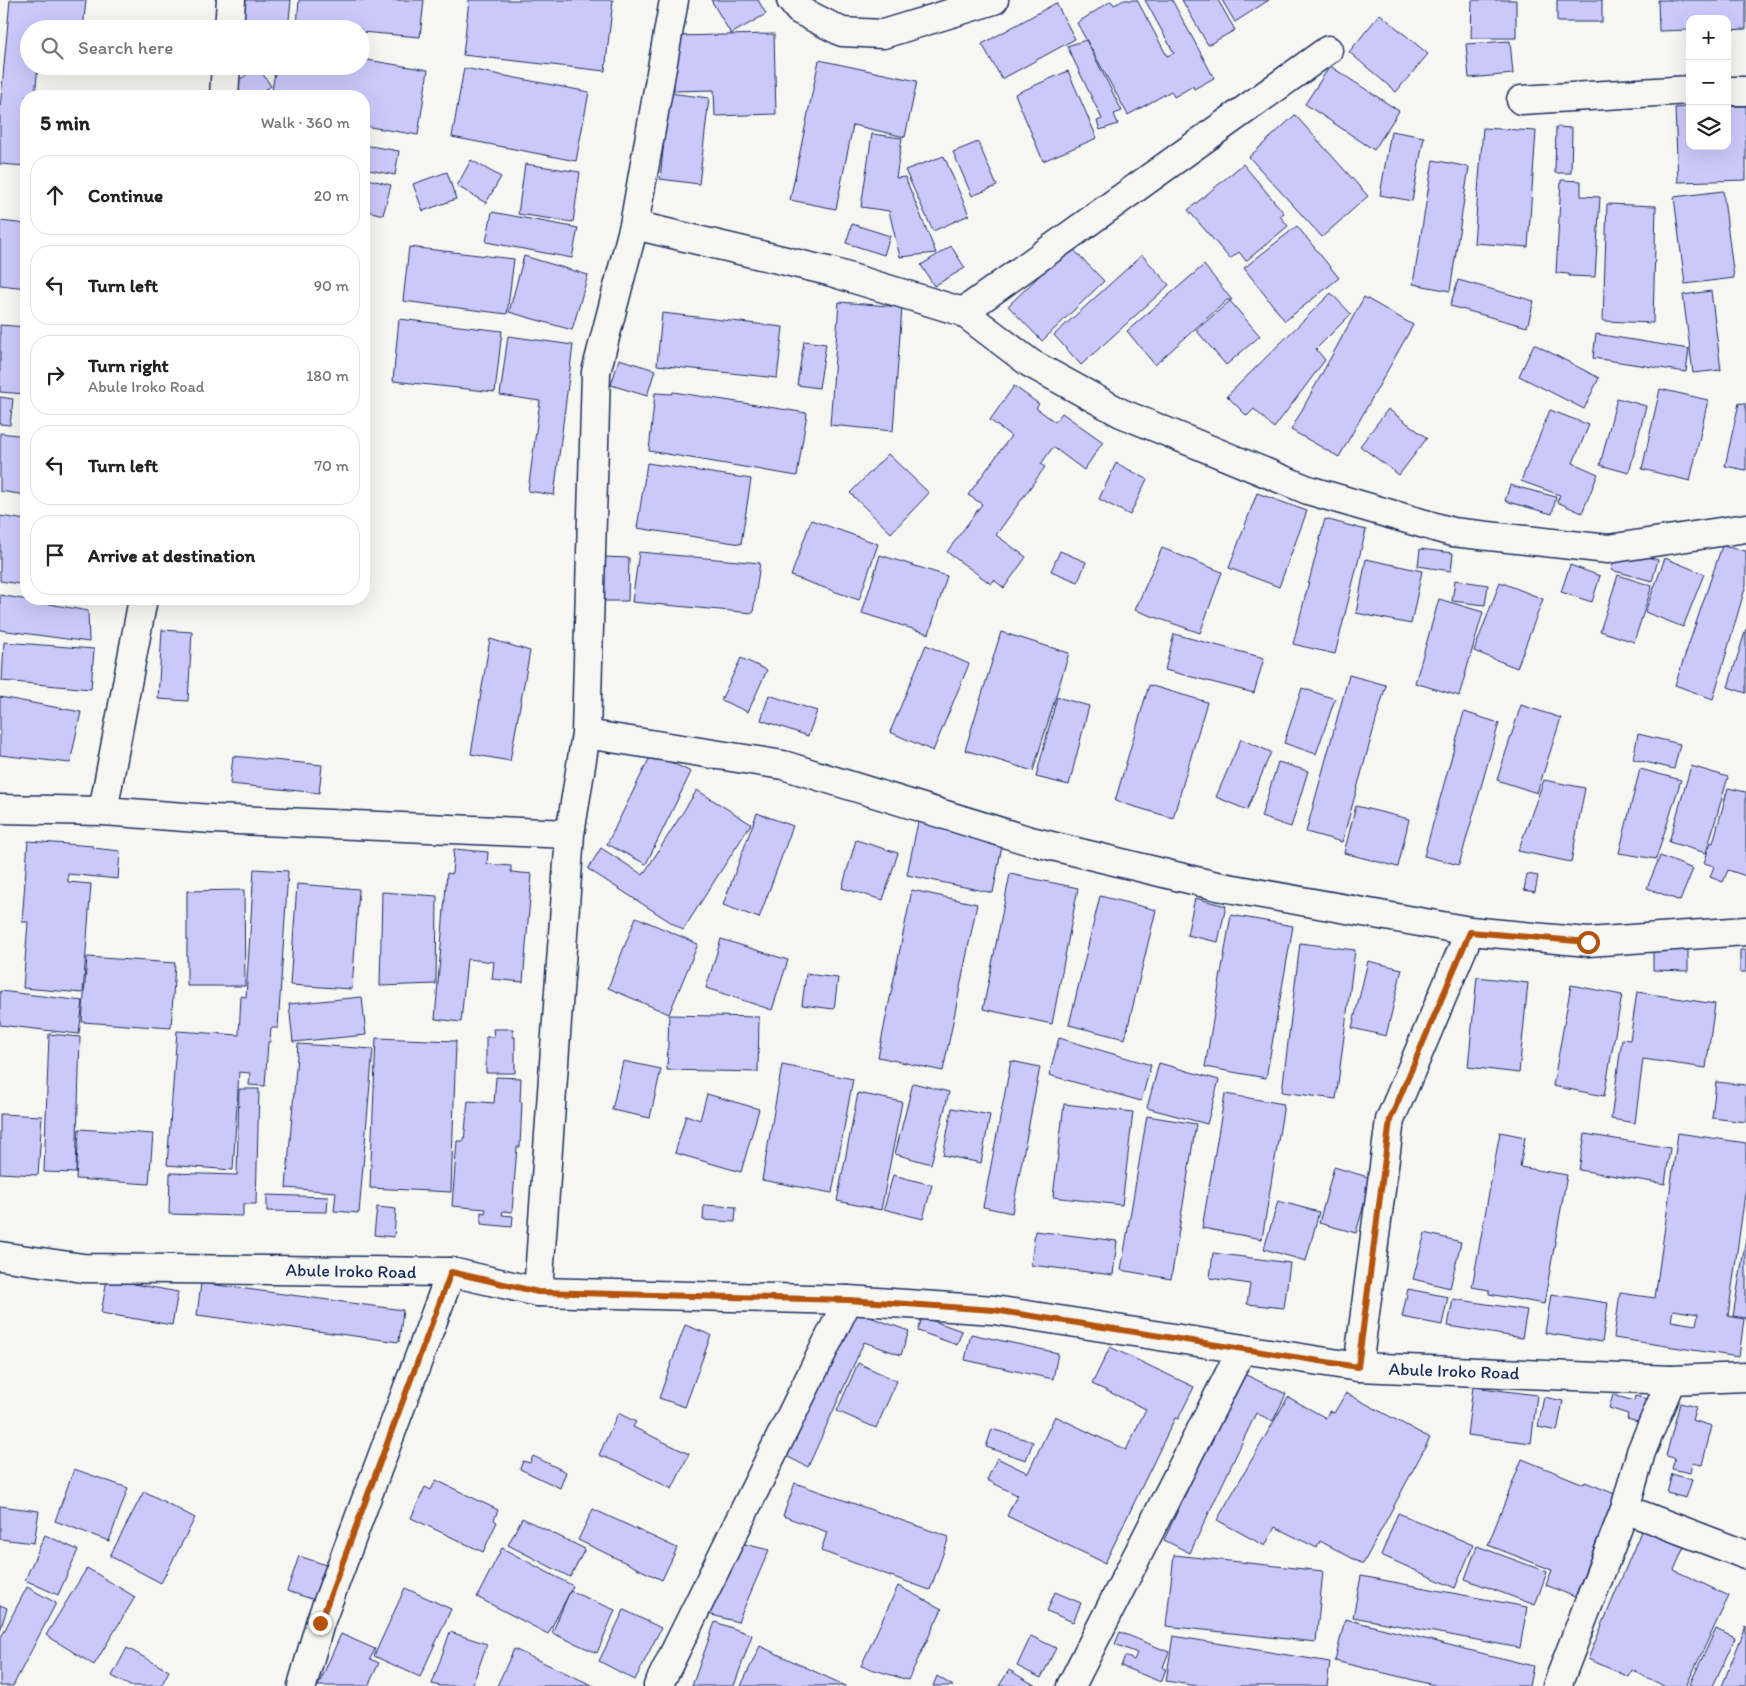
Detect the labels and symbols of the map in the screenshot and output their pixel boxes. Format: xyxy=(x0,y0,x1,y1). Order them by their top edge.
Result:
route start xyxy=(1577,931,1600,954)
street label: Abule Iroko Road xyxy=(285,1259,417,1283)
street label: Abule Iroko Road xyxy=(1388,1358,1520,1384)
route end xyxy=(309,1612,332,1635)

